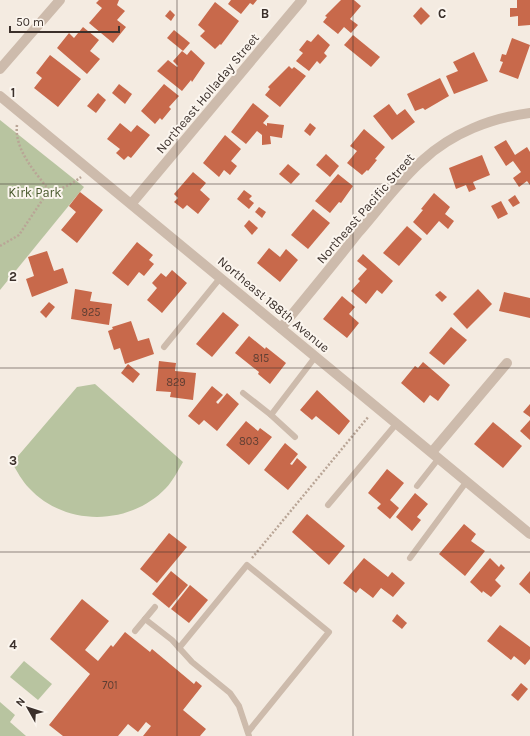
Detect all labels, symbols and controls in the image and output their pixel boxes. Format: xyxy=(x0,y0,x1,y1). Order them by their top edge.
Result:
text: B xyxy=(261,6,269,21)
text: C xyxy=(438,6,446,21)
scale bar xyxy=(10,8,119,34)
text: 50 m xyxy=(16,15,44,29)
street label: Northeast Holladay Street xyxy=(153,30,262,156)
text: 1 xyxy=(11,85,15,100)
street label: Northeast Pacific Street xyxy=(314,150,417,266)
park label: Kirk Park xyxy=(8,185,62,200)
street label: Northeast 188th Avenue xyxy=(215,253,333,356)
text: 2 xyxy=(9,269,17,284)
house number: 925 xyxy=(82,306,100,319)
house number: 815 xyxy=(253,352,269,365)
house number: 829 xyxy=(166,376,186,389)
house number: 803 xyxy=(239,435,259,448)
text: 3 xyxy=(9,453,17,468)
text: 4 xyxy=(9,637,17,652)
house number: 701 xyxy=(102,679,118,692)
north arrow xyxy=(8,688,48,728)
text: N xyxy=(13,695,28,709)

